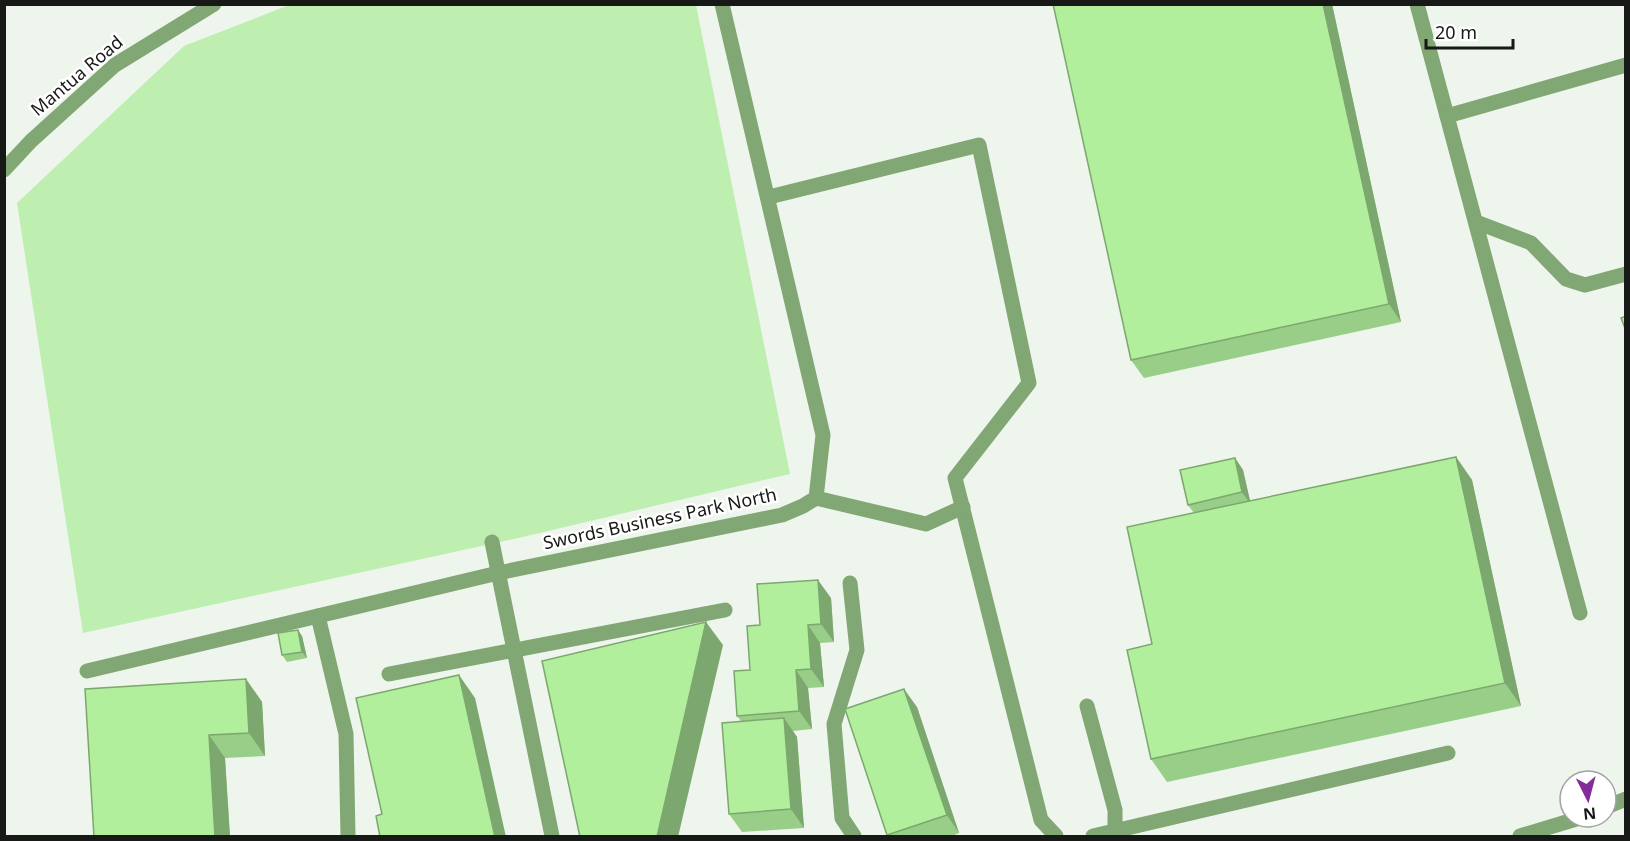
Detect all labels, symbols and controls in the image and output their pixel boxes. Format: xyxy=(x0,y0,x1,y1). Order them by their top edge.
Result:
scale bar xyxy=(1426,12,1513,50)
text: 20 m xyxy=(1435,20,1477,44)
street label: Mantua Road xyxy=(25,30,127,121)
street label: Swords Business Park North xyxy=(541,482,779,555)
north arrow xyxy=(1558,769,1618,829)
text: N xyxy=(1582,802,1597,826)

